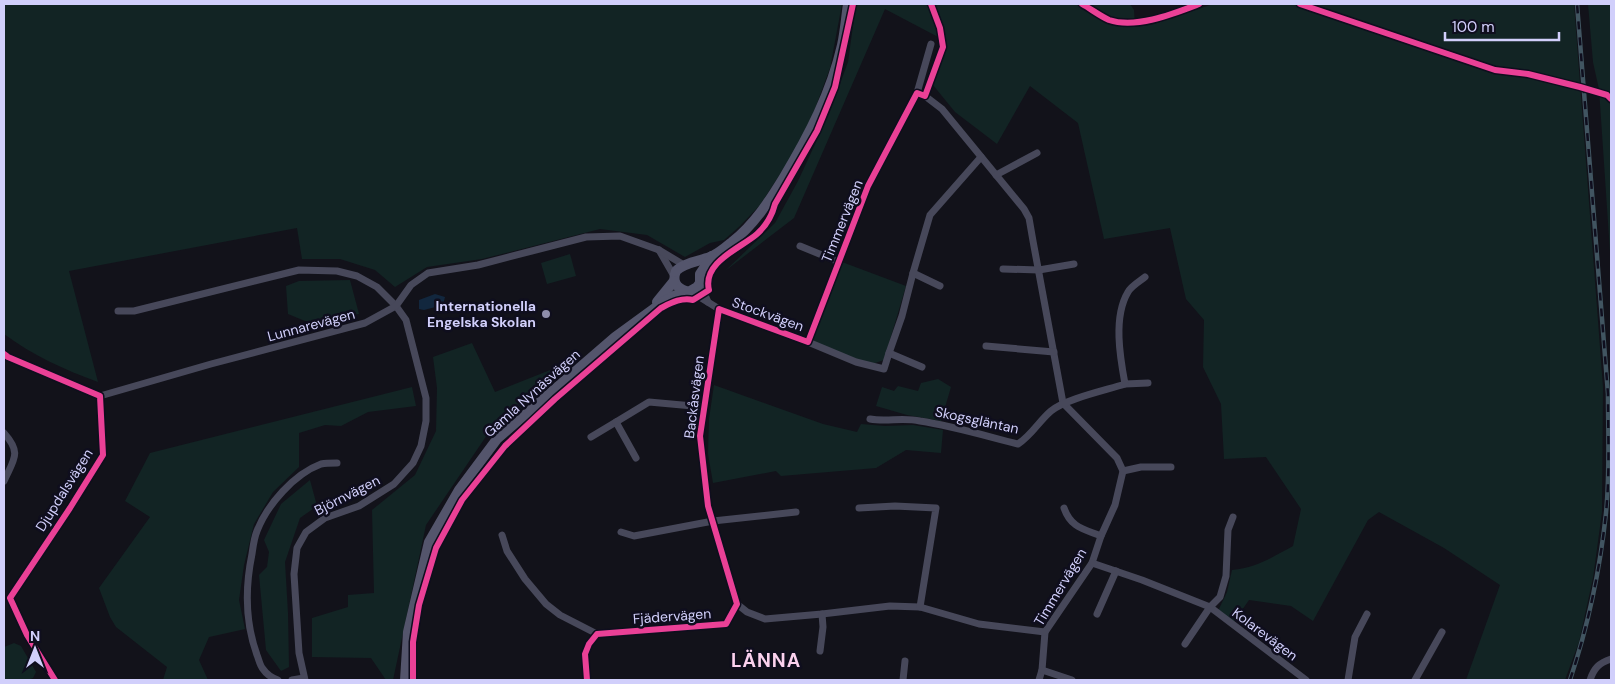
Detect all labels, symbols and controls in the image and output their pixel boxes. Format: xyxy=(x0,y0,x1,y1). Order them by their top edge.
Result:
scale bar xyxy=(1445,10,1559,42)
text: 100 m xyxy=(1452,17,1495,37)
street label: Timmervägen xyxy=(817,177,867,265)
street label: Stockvägen xyxy=(730,293,806,335)
place label: Internationella Engelska Skolan xyxy=(427,297,536,331)
street label: Lunnarevägen xyxy=(265,305,357,345)
marker: Internationella Engelska Skolan xyxy=(540,308,552,320)
street label: Gamla Nynäsvägen xyxy=(480,345,584,441)
street label: Backåsvägen xyxy=(680,354,708,440)
street label: Skogsgläntan xyxy=(933,402,1021,438)
street label: Djupdalsvägen xyxy=(31,445,97,535)
street label: Björnvägen xyxy=(311,471,383,519)
street label: Timmervägen xyxy=(1030,545,1090,629)
street label: Kolarevägen xyxy=(1229,603,1301,665)
street label: Fjädervägen xyxy=(632,604,712,628)
north arrow xyxy=(10,624,60,674)
text: N xyxy=(30,627,40,645)
district label: LÄNNA xyxy=(731,648,801,673)

